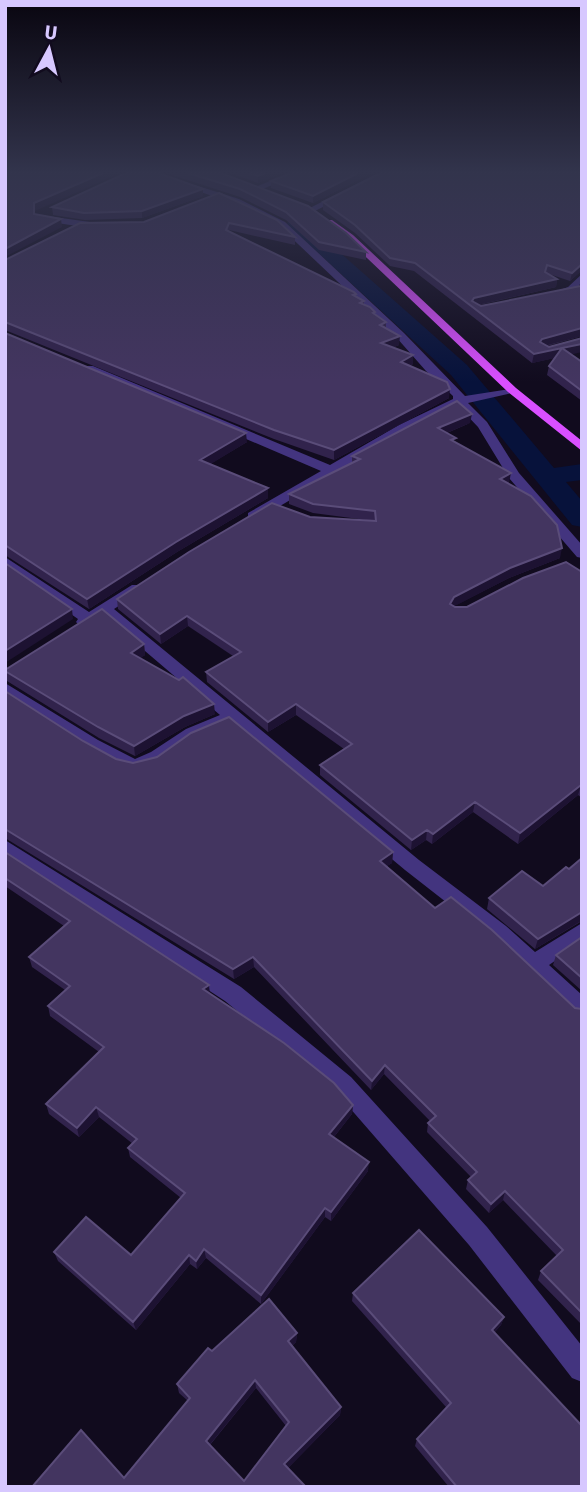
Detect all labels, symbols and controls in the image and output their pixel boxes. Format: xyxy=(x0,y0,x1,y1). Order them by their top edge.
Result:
north arrow xyxy=(14,14,84,84)
text: U xyxy=(43,20,59,45)

